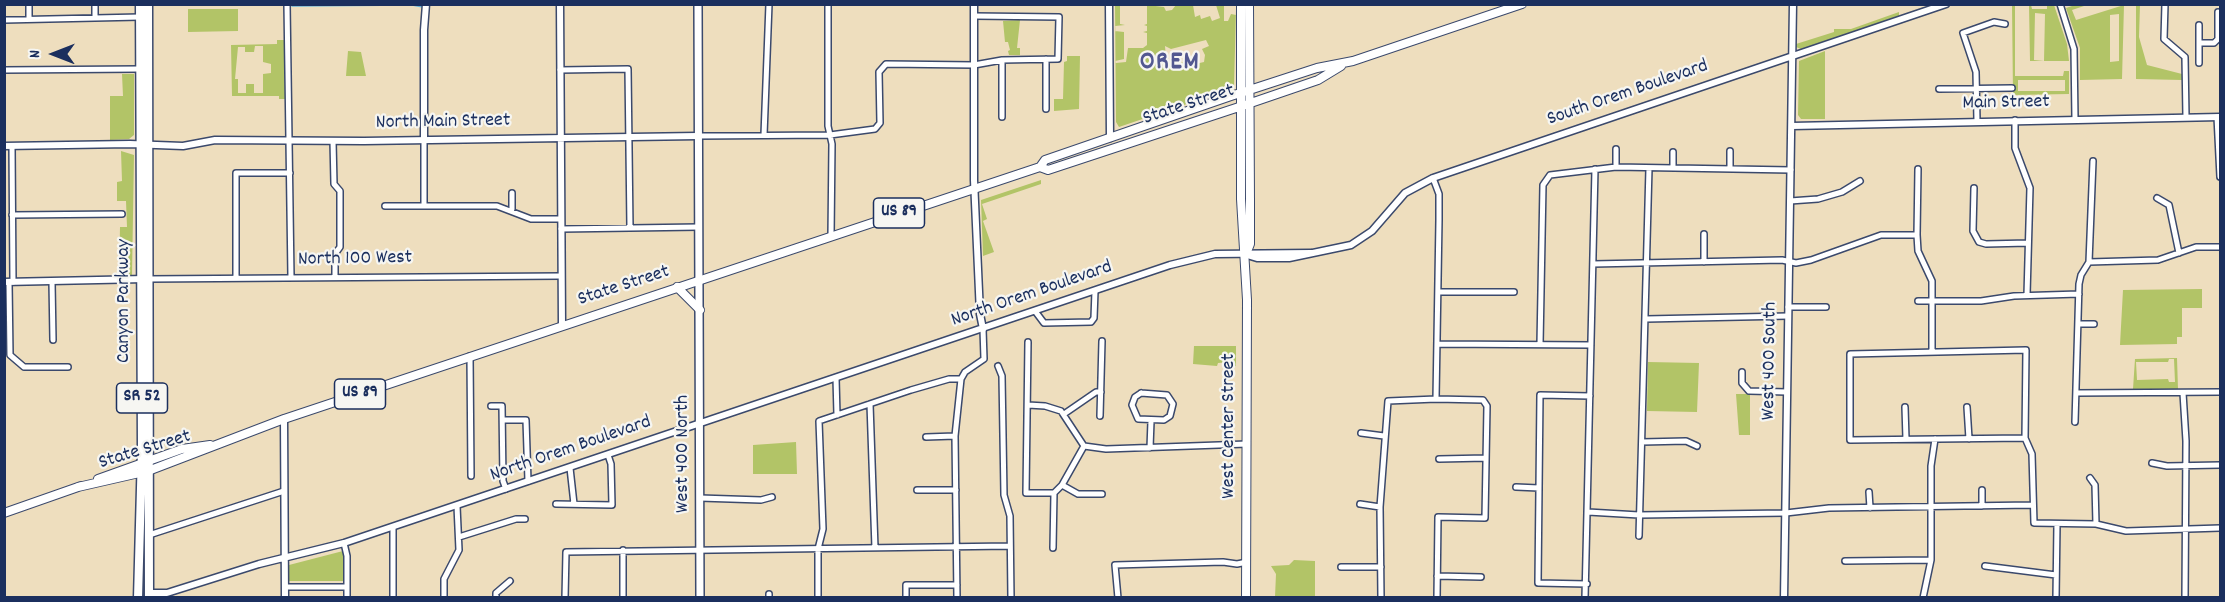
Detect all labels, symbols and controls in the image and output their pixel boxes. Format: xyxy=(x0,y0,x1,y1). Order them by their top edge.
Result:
north arrow xyxy=(24,24,84,84)
district label: OREM xyxy=(1140,48,1200,80)
text: N xyxy=(24,50,47,58)
street label: South Orem Boulevard xyxy=(1544,55,1712,133)
street label: State Street xyxy=(1140,80,1238,132)
street label: Main Street xyxy=(1962,91,2050,117)
street label: North Main Street xyxy=(376,110,510,136)
road number: US 89 xyxy=(874,198,924,228)
street label: Canyon Parkway xyxy=(113,239,137,363)
street label: North 100 West xyxy=(298,247,412,273)
street label: North Orem Boulevard xyxy=(948,256,1116,334)
street label: State Street xyxy=(575,261,673,313)
street label: West 400 South xyxy=(1758,302,1784,420)
street label: West Center Street xyxy=(1218,353,1242,499)
road number: US 89 xyxy=(334,379,386,409)
road number: SR 52 xyxy=(116,383,168,413)
street label: West 400 North xyxy=(672,395,696,513)
street label: North Orem Boulevard xyxy=(487,411,655,489)
street label: State Street xyxy=(96,426,194,476)

